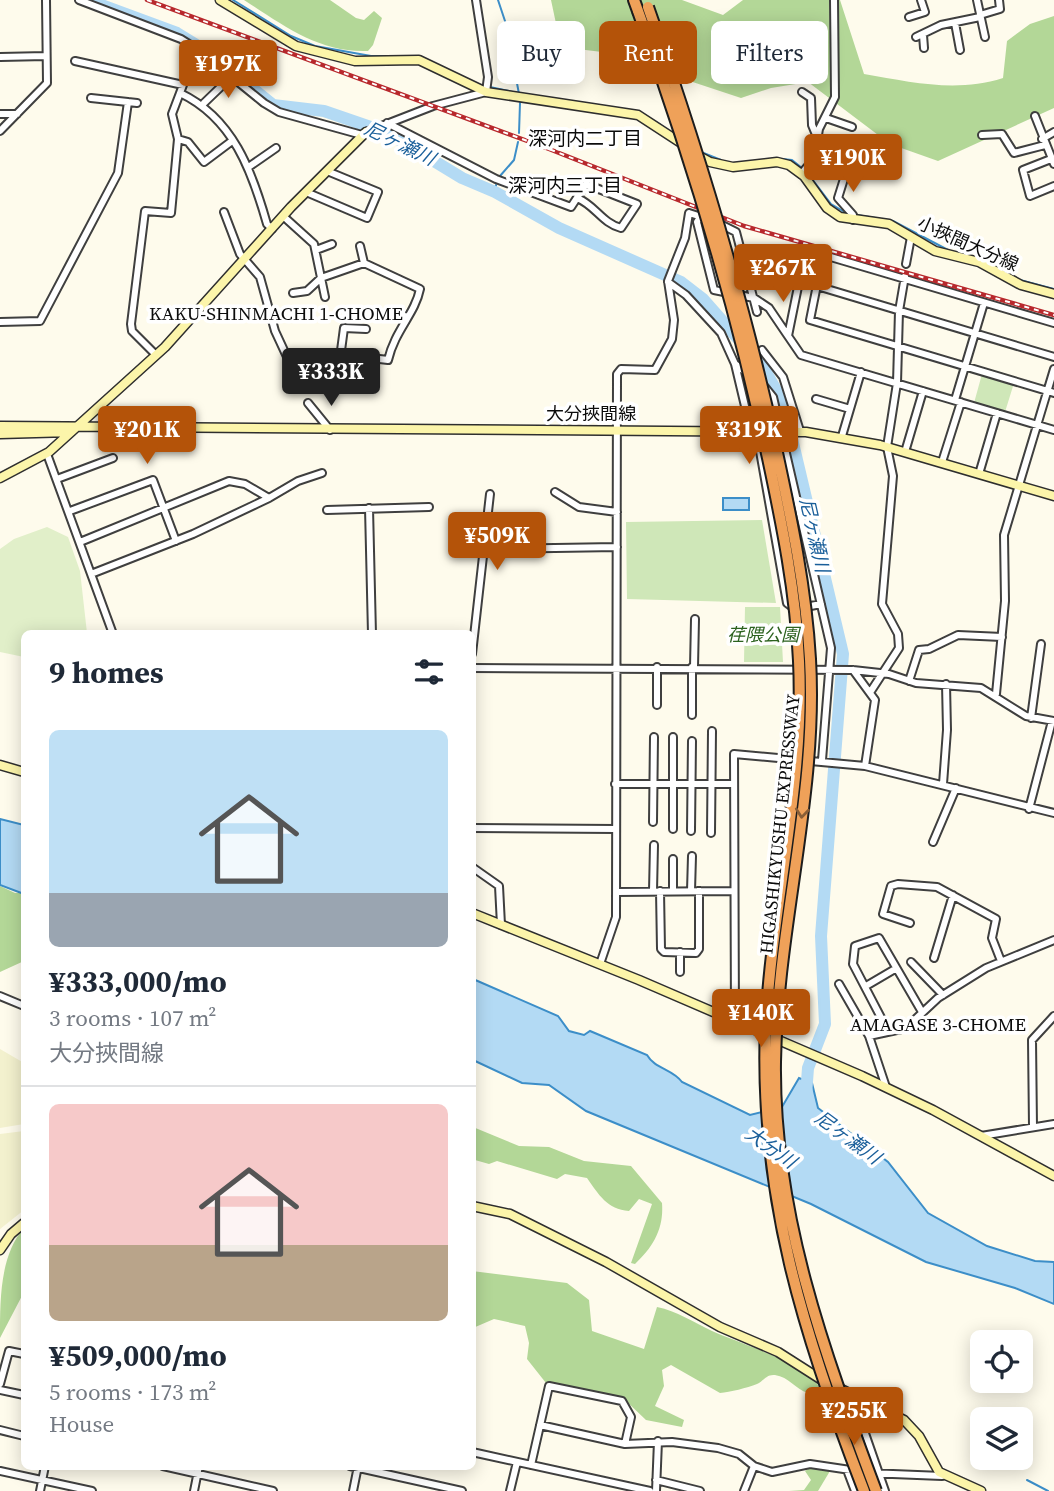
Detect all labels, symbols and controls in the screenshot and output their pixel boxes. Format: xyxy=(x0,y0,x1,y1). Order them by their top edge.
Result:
chip: Buy xyxy=(497,21,585,84)
chip: Rent xyxy=(599,21,697,84)
chip: Filters xyxy=(711,21,828,84)
pin: ¥197K xyxy=(179,41,277,100)
text: ¥197K xyxy=(195,47,261,79)
water label: 尼ヶ瀬川 xyxy=(360,115,442,172)
district label: 深河内二丁目 xyxy=(528,125,642,151)
pin: ¥190K xyxy=(804,134,902,194)
text: ¥190K xyxy=(820,141,886,173)
district label: 深河内三丁目 xyxy=(508,172,622,198)
street label: 小挾間大分線 xyxy=(914,210,1023,277)
pin: ¥267K xyxy=(734,244,832,304)
text: ¥267K xyxy=(750,251,816,283)
district label: KAKU-SHINMACHI 1-CHOME xyxy=(149,300,403,326)
pin: ¥333K xyxy=(282,348,380,408)
text: ¥333K xyxy=(298,355,364,387)
street label: 大分挾間線 xyxy=(546,401,636,426)
pin: ¥201K xyxy=(98,406,196,466)
pin: ¥319K xyxy=(700,406,798,466)
text: ¥201K xyxy=(114,413,180,445)
text: ¥319K xyxy=(716,413,782,445)
water label: 尼ヶ瀬川 xyxy=(794,495,837,577)
pin: ¥509K xyxy=(448,512,546,572)
text: ¥509K xyxy=(464,519,530,551)
park label: 荏隈公園 xyxy=(727,622,802,647)
text: 9 homes xyxy=(49,652,164,693)
icon: filters xyxy=(410,653,448,691)
street label: HIGASHIKYUSHU EXPRESSWAY xyxy=(753,692,806,955)
icon: home xyxy=(186,776,312,902)
one-way arrow xyxy=(795,808,810,819)
text: ¥333,000/mo xyxy=(49,961,227,1002)
pin: ¥140K xyxy=(712,990,810,1049)
text: ¥140K xyxy=(728,996,794,1028)
text: 3 rooms · 107 m² xyxy=(49,1002,216,1034)
district label: AMAGASE 3-CHOME xyxy=(850,1011,1026,1037)
text: 大分挾間線 xyxy=(49,1037,164,1069)
water label: 尼ヶ瀬川 xyxy=(810,1104,888,1171)
water label: 大分川 xyxy=(740,1120,803,1175)
icon: home xyxy=(186,1149,312,1275)
map controls xyxy=(970,1330,1033,1470)
button: locate xyxy=(970,1330,1033,1393)
text: ¥509,000/mo xyxy=(49,1335,227,1376)
text: 5 rooms · 173 m² xyxy=(49,1376,216,1408)
pin: ¥255K xyxy=(805,1388,903,1447)
text: ¥255K xyxy=(821,1394,887,1426)
button: layers xyxy=(970,1407,1033,1470)
text: House xyxy=(49,1408,114,1440)

